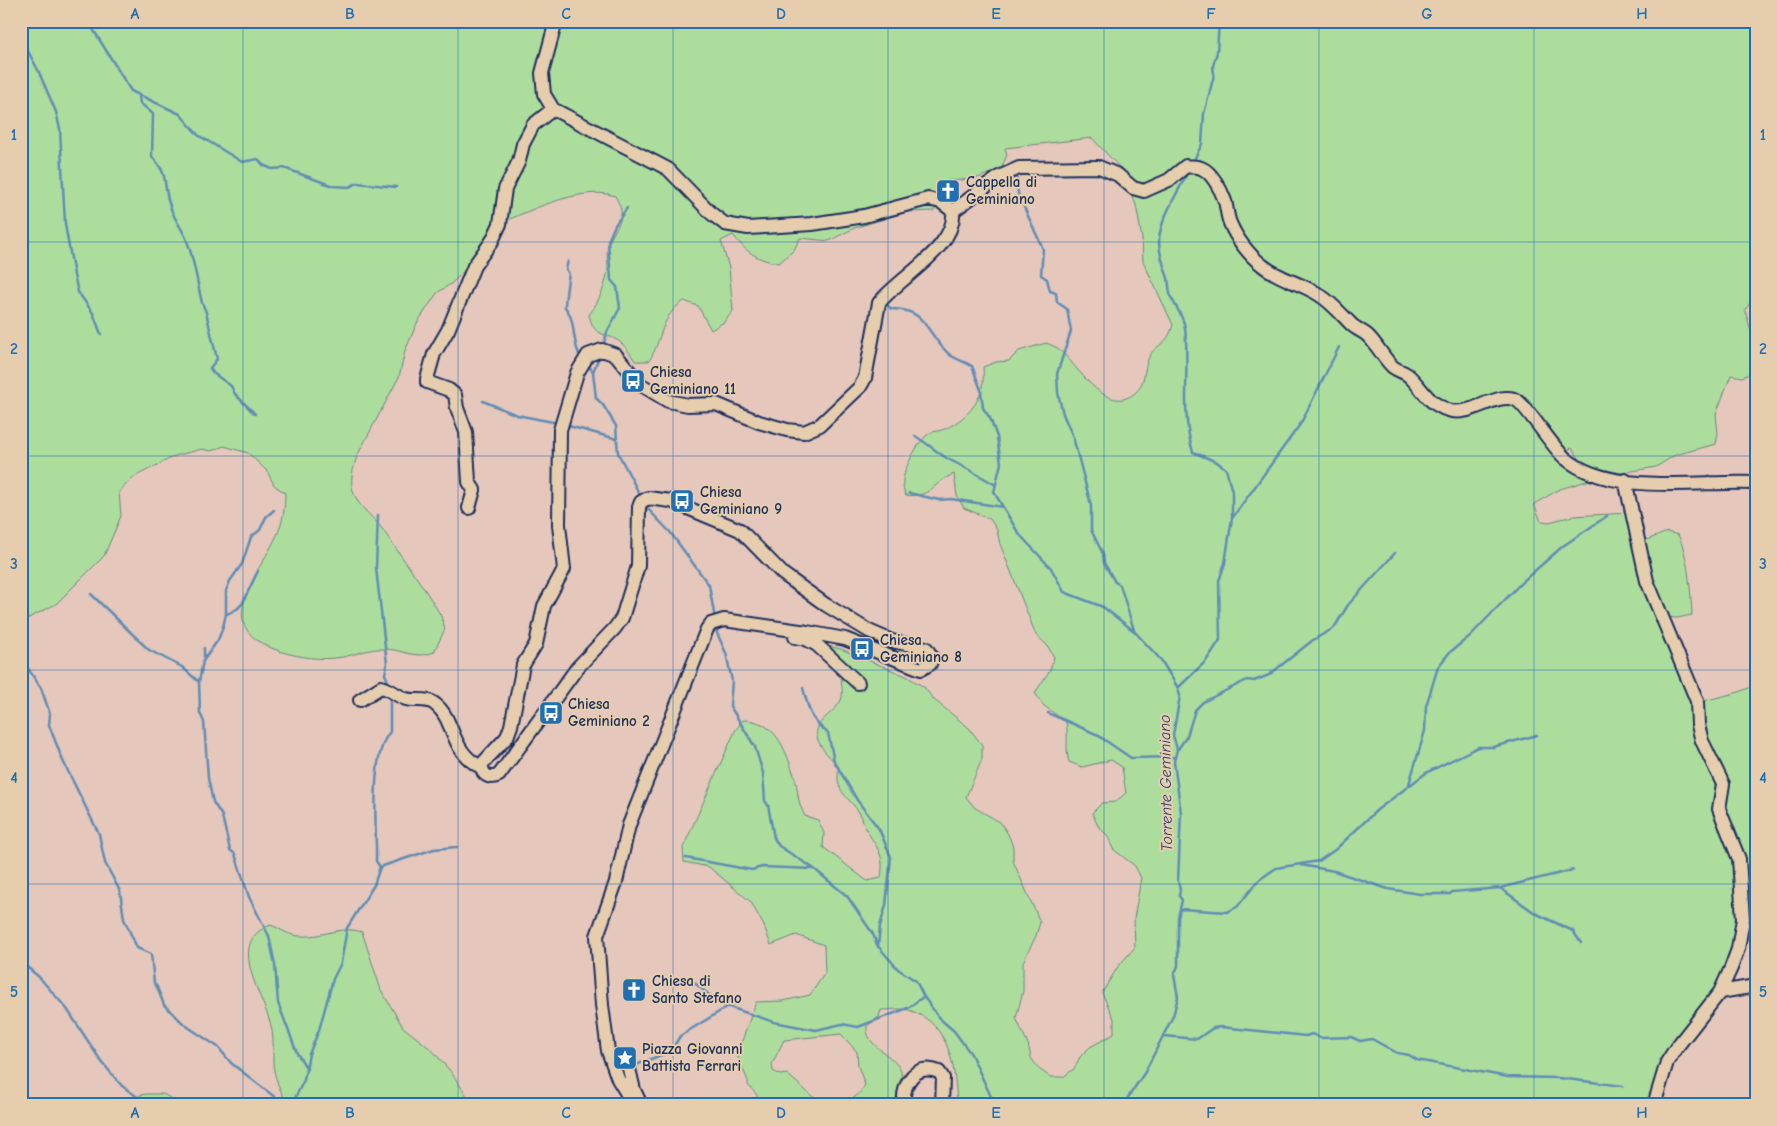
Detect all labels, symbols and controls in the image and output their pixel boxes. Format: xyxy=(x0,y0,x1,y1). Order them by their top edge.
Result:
text: A xyxy=(131,5,140,23)
text: B xyxy=(345,5,355,23)
text: C xyxy=(561,5,571,23)
text: D xyxy=(776,5,786,23)
text: E xyxy=(991,5,1001,23)
text: F xyxy=(1206,5,1216,23)
text: G xyxy=(1421,5,1433,23)
text: H xyxy=(1636,5,1648,23)
text: 1 xyxy=(11,126,17,144)
text: 1 xyxy=(1760,126,1766,144)
place label: Cappella di Geminiano xyxy=(966,173,1037,208)
church icon: Cappella di Geminiano xyxy=(935,178,961,204)
text: 2 xyxy=(10,340,18,358)
text: 2 xyxy=(1759,340,1767,358)
place label: Chiesa Geminiano 11 xyxy=(650,363,736,398)
bus stop icon: Chiesa Geminiano 11 xyxy=(620,368,646,394)
place label: Chiesa Geminiano 9 xyxy=(700,483,782,518)
bus stop icon: Chiesa Geminiano 9 xyxy=(669,488,695,514)
text: 3 xyxy=(10,555,18,573)
text: 3 xyxy=(1759,555,1767,573)
place label: Chiesa Geminiano 8 xyxy=(880,631,962,666)
bus stop icon: Chiesa Geminiano 8 xyxy=(849,636,875,662)
place label: Chiesa Geminiano 2 xyxy=(568,695,650,730)
bus stop icon: Chiesa Geminiano 2 xyxy=(538,700,564,726)
water label: Torrente Geminiano xyxy=(1156,714,1176,852)
text: 4 xyxy=(10,769,18,787)
text: 4 xyxy=(1759,769,1767,787)
place label: Chiesa di Santo Stefano xyxy=(652,972,742,1007)
church icon: Chiesa di Santo Stefano xyxy=(621,977,647,1003)
text: 5 xyxy=(10,983,18,1001)
text: 5 xyxy=(1759,983,1767,1001)
place label: Piazza Giovanni Battista Ferrari xyxy=(642,1040,743,1075)
place icon: Piazza Giovanni Battista Ferrari xyxy=(612,1045,638,1071)
text: A xyxy=(131,1104,140,1122)
text: B xyxy=(345,1104,355,1122)
text: C xyxy=(561,1104,571,1122)
text: D xyxy=(776,1104,786,1122)
text: E xyxy=(991,1104,1001,1122)
text: F xyxy=(1206,1104,1216,1122)
text: G xyxy=(1421,1104,1433,1122)
text: H xyxy=(1636,1104,1648,1122)

